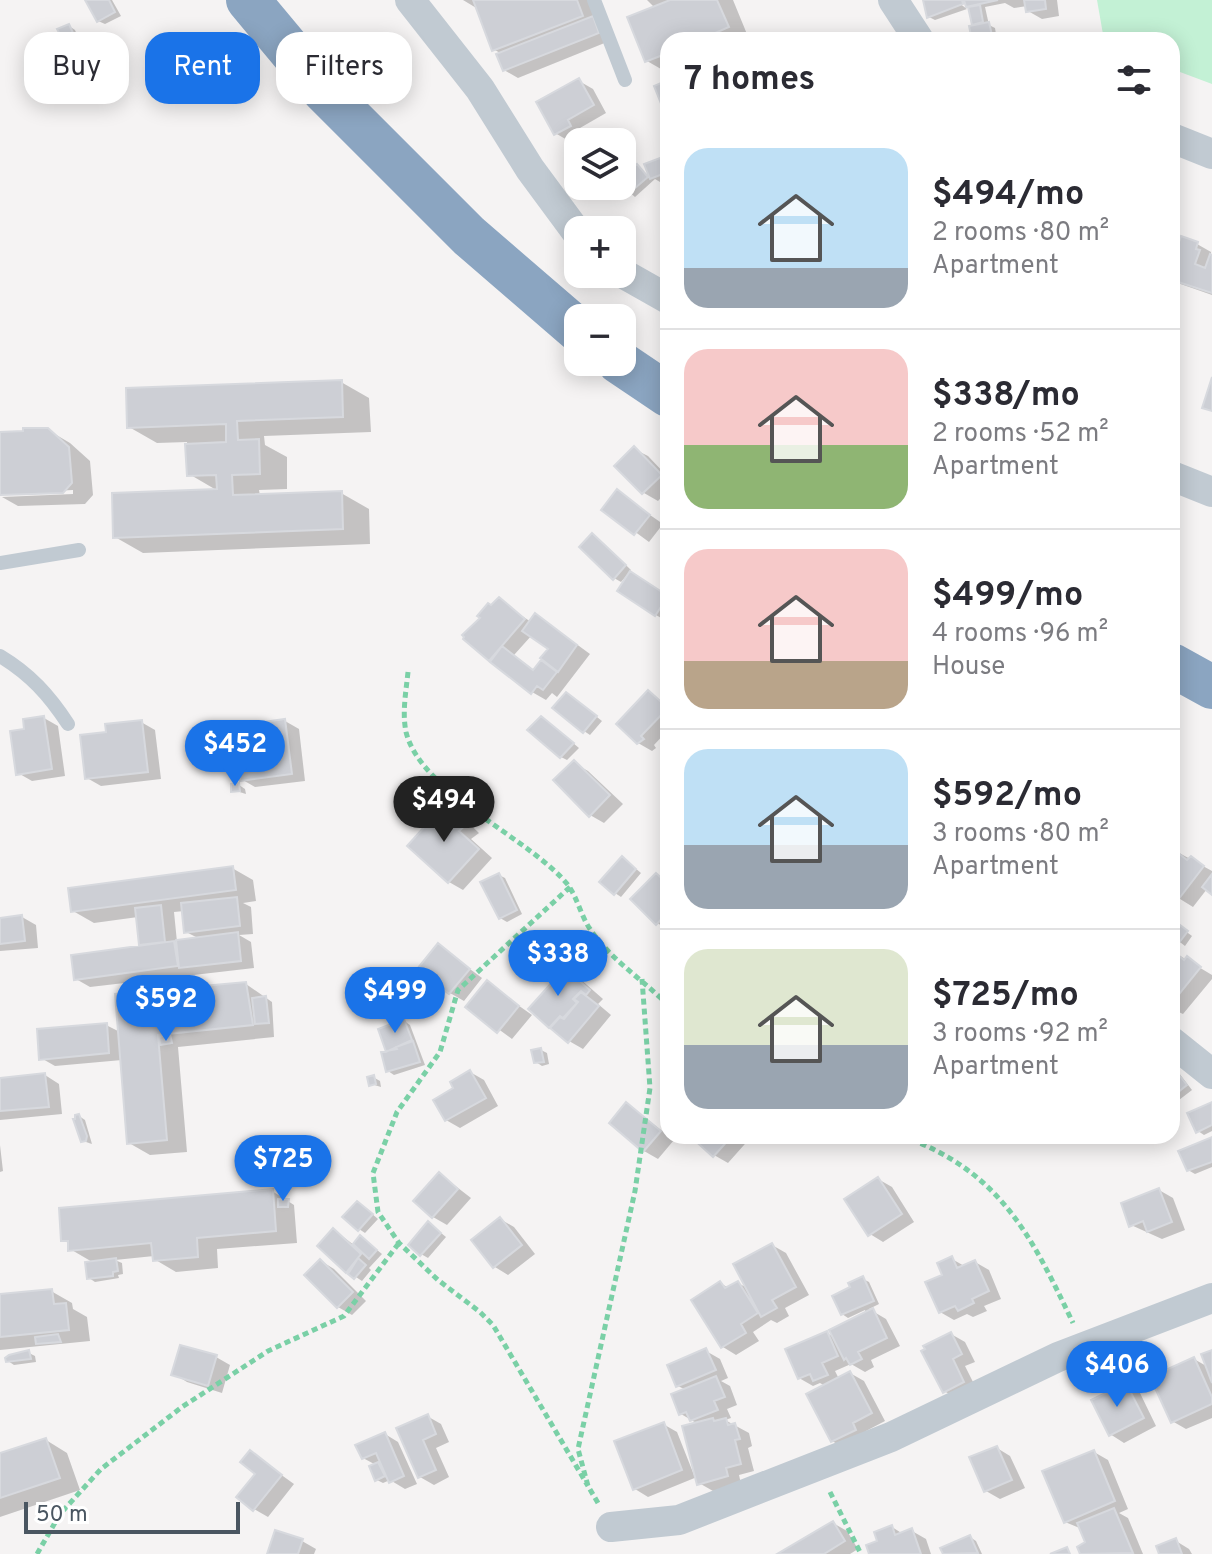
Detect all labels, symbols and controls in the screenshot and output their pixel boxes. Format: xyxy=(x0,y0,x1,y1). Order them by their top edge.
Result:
chip: Buy xyxy=(24,32,129,104)
chip: Rent xyxy=(145,32,260,104)
chip: Filters xyxy=(276,32,412,104)
icon: filters xyxy=(1112,58,1156,102)
text: 7 homes xyxy=(684,59,815,102)
map controls xyxy=(564,128,636,376)
button: layers xyxy=(564,128,636,200)
text: $494/mo xyxy=(932,174,1084,217)
icon: home xyxy=(748,180,844,276)
button: + xyxy=(564,216,636,288)
text: 2 rooms · 80 m² xyxy=(932,217,1109,250)
text: Apartment xyxy=(932,250,1059,283)
button: − xyxy=(564,304,636,376)
text: $338/mo xyxy=(932,375,1080,418)
icon: home xyxy=(748,381,844,477)
text: 2 rooms · 52 m² xyxy=(932,418,1109,451)
text: Apartment xyxy=(932,451,1059,484)
text: $499/mo xyxy=(932,575,1083,618)
icon: home xyxy=(748,581,844,677)
text: 4 rooms · 96 m² xyxy=(932,618,1108,651)
text: House xyxy=(932,651,1005,684)
pin: $452 xyxy=(188,720,282,788)
text: $452 xyxy=(203,729,267,762)
text: $592/mo xyxy=(932,775,1082,818)
pin: $494 xyxy=(397,776,491,844)
icon: home xyxy=(748,781,844,877)
text: $494 xyxy=(411,785,477,818)
text: 3 rooms · 80 m² xyxy=(932,818,1109,851)
text: Apartment xyxy=(932,851,1059,884)
pin: $338 xyxy=(511,930,605,998)
text: $338 xyxy=(526,939,590,972)
pin: $499 xyxy=(348,967,442,1035)
pin: $592 xyxy=(119,975,213,1043)
text: $725/mo xyxy=(932,975,1079,1018)
text: $499 xyxy=(363,976,427,1009)
icon: home xyxy=(748,981,844,1077)
text: $592 xyxy=(134,984,198,1017)
text: 3 rooms · 92 m² xyxy=(932,1018,1108,1051)
text: Apartment xyxy=(932,1051,1059,1084)
pin: $725 xyxy=(236,1135,330,1203)
text: $725 xyxy=(252,1144,314,1177)
pin: $406 xyxy=(1070,1341,1164,1409)
text: $406 xyxy=(1084,1350,1150,1383)
scale bar xyxy=(24,1498,240,1534)
text: 50 m xyxy=(36,1502,88,1529)

